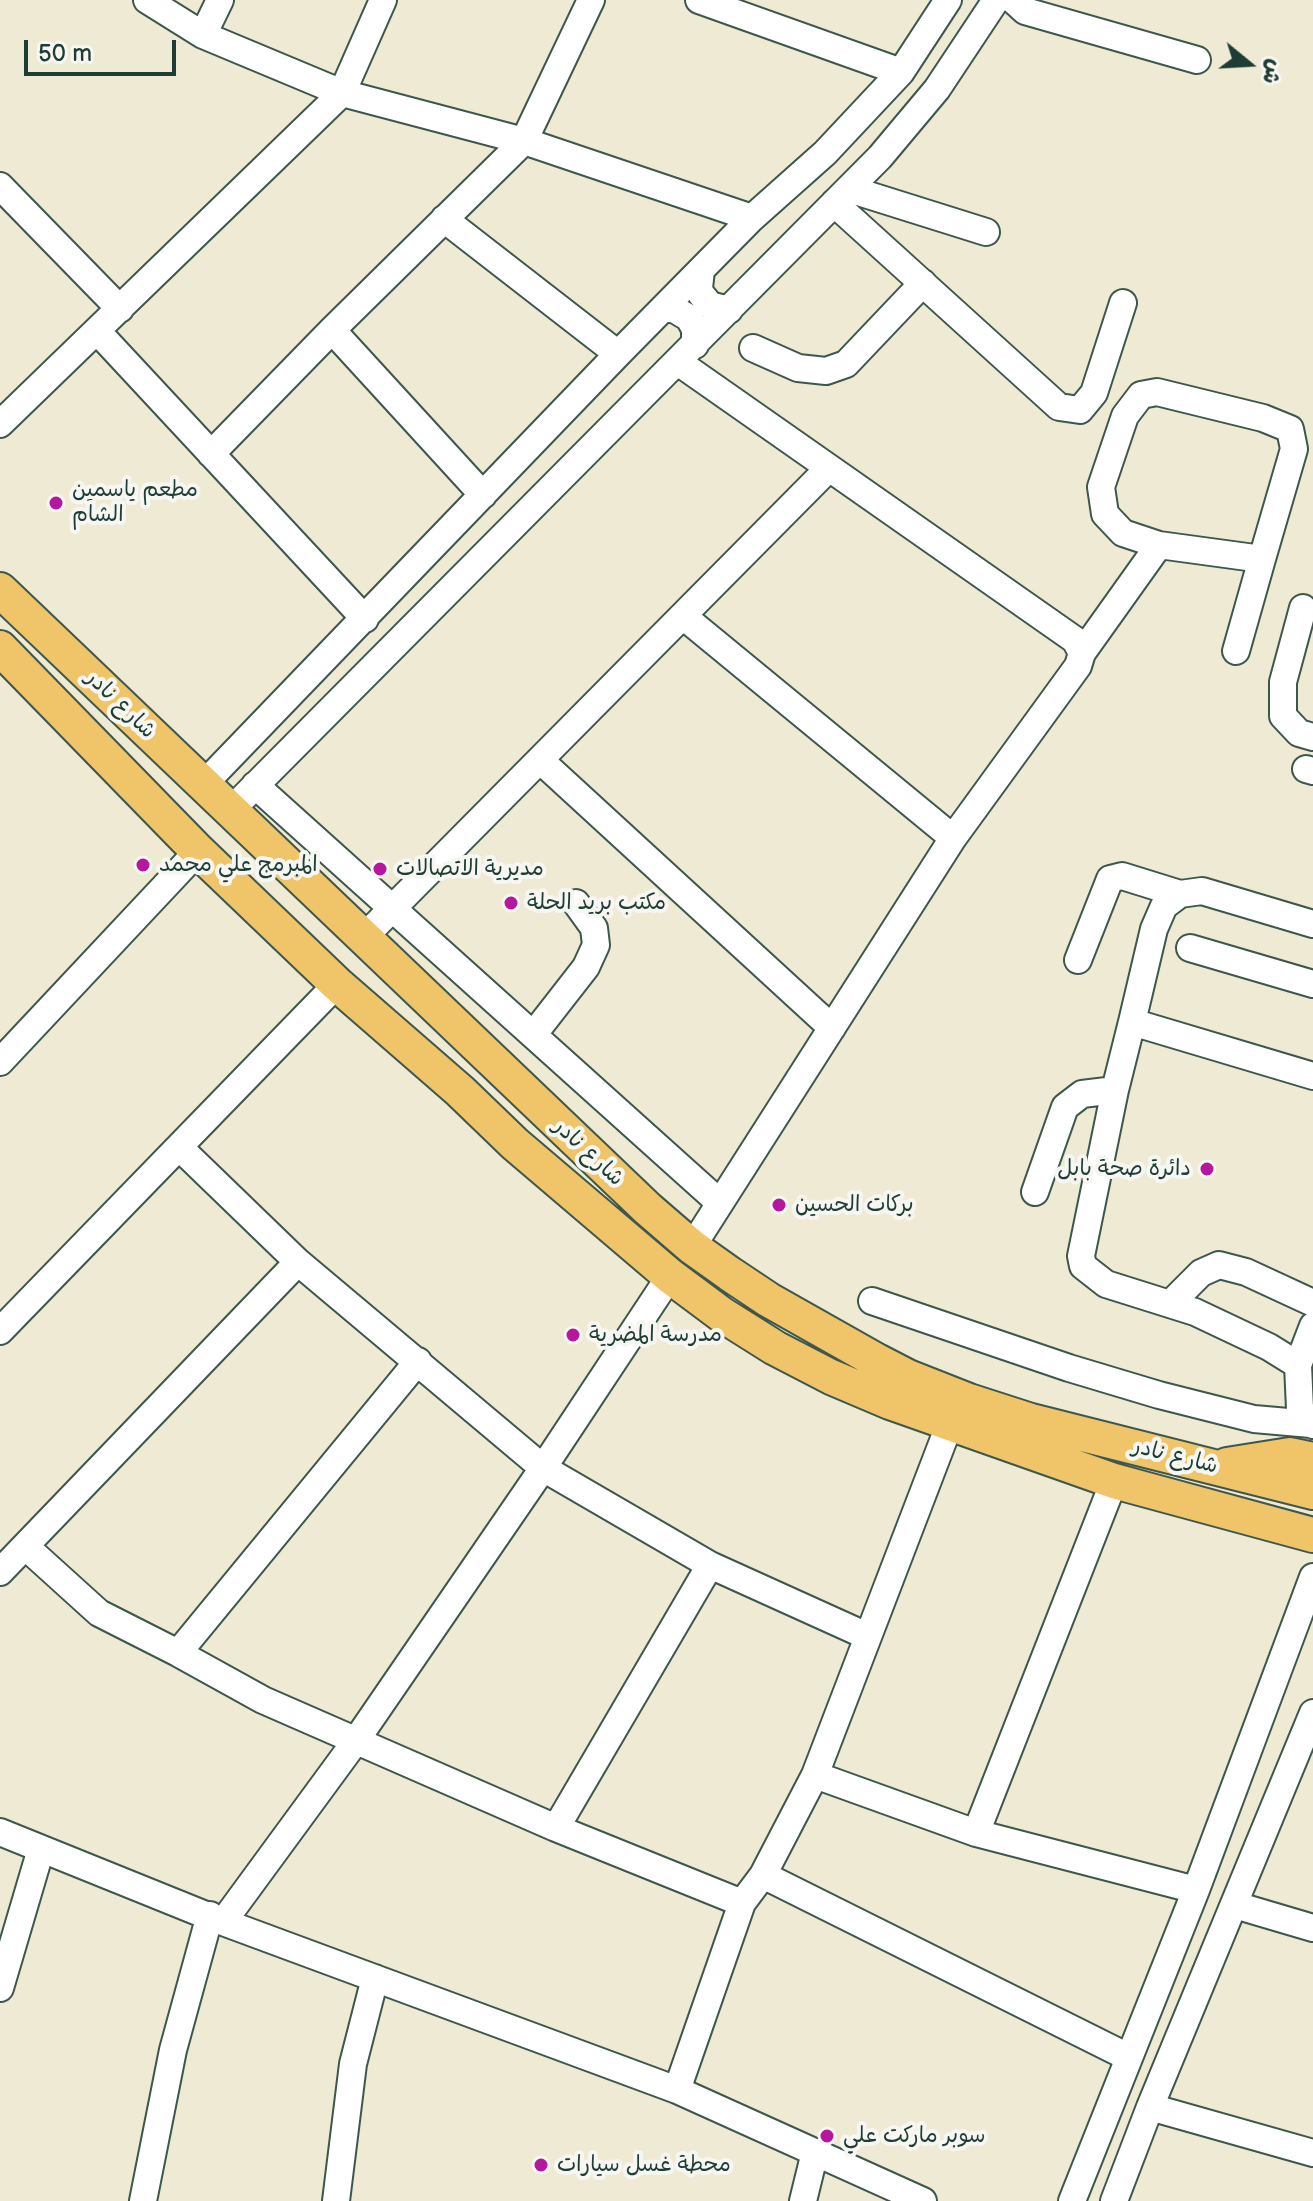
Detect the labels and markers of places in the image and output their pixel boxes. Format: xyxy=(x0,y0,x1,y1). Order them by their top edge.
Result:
place label: مطعم ياسمين الشام xyxy=(72,477,198,528)
marker: مطعم ياسمين الشام xyxy=(47,494,65,512)
place label: المبرمج علي محمد xyxy=(159,852,318,878)
marker: المبرمج علي محمد xyxy=(134,856,152,874)
place label: مديرية الاتصالات xyxy=(396,856,544,882)
marker: مديرية الاتصالات xyxy=(371,860,389,878)
place label: مكتب بريد الحلة xyxy=(527,890,666,916)
marker: مكتب بريد الحلة xyxy=(502,894,520,912)
place label: دائرة صحة بابل xyxy=(1057,1156,1191,1182)
marker: دائرة صحة بابل xyxy=(1198,1160,1216,1178)
place label: بركات الحسين xyxy=(795,1192,914,1218)
marker: بركات الحسين xyxy=(770,1196,788,1214)
place label: مدرسة المضرية xyxy=(589,1322,722,1348)
marker: مدرسة المضرية xyxy=(564,1326,582,1344)
place label: سوبر ماركت علي xyxy=(843,2123,986,2149)
marker: سوبر ماركت علي xyxy=(818,2127,836,2145)
place label: محطة غسل سيارات xyxy=(557,2152,731,2178)
marker: محطة غسل سيارات xyxy=(532,2156,550,2174)

